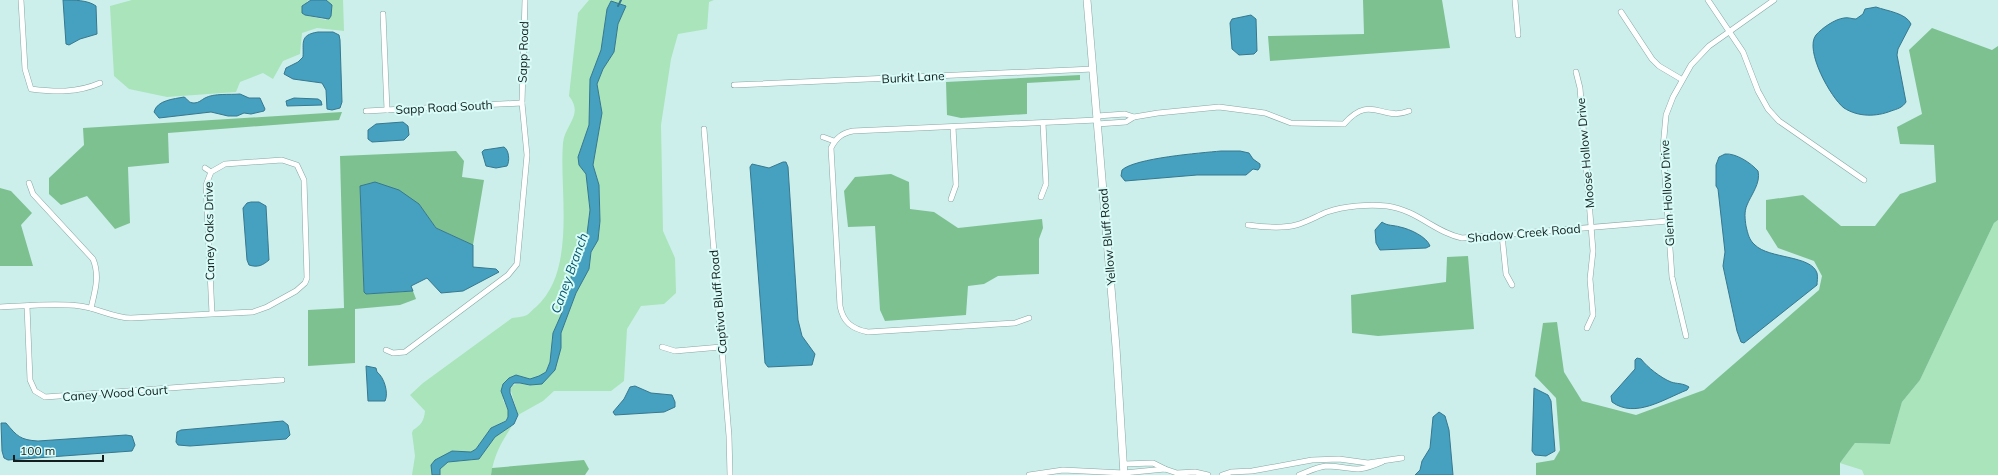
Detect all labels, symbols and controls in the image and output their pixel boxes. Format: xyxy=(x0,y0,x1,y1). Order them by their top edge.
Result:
street label: Sapp Road xyxy=(514,21,532,83)
street label: Burkit Lane xyxy=(881,68,945,86)
street label: Sapp Road South xyxy=(395,97,493,117)
street label: Moose Hollow Drive xyxy=(1573,97,1597,209)
street label: Glenn Hollow Drive xyxy=(1657,139,1677,247)
street label: Caney Oaks Drive xyxy=(201,181,217,281)
street label: Yellow Bluff Road xyxy=(1095,188,1119,287)
street label: Shadow Creek Road xyxy=(1467,221,1581,245)
water label: Caney Branch xyxy=(547,231,591,315)
street label: Captiva Bluff Road xyxy=(706,249,730,355)
street label: Caney Wood Court xyxy=(62,382,168,404)
scale bar xyxy=(14,437,103,463)
text: 100 m xyxy=(20,443,55,458)

